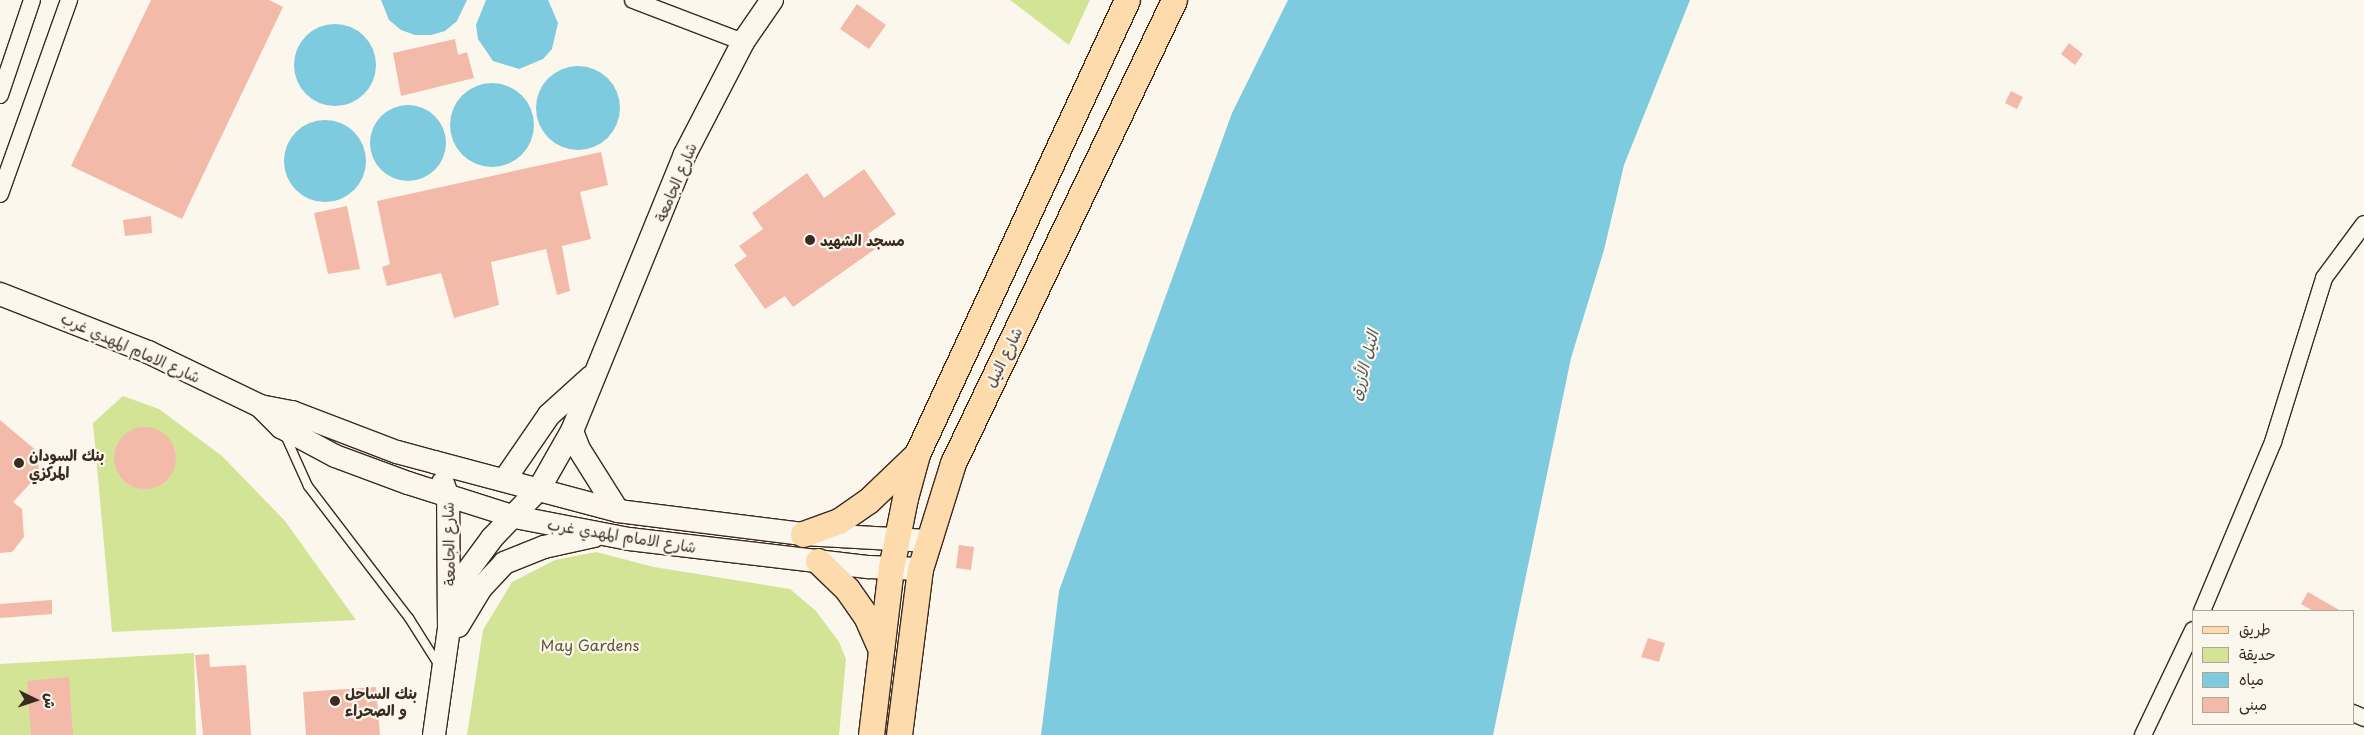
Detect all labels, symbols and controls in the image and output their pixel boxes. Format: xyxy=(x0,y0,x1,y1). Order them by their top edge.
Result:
street label: شارع الجامعة xyxy=(650,140,700,224)
place label: مسجد الشهيد xyxy=(820,231,905,249)
marker: مسجد الشهيد xyxy=(804,234,816,246)
street label: شارع الامام المهدي غرب xyxy=(59,308,203,386)
street label: شارع النيل xyxy=(981,324,1025,390)
water label: النيل الأزرق xyxy=(1344,328,1382,402)
place label: بنك السودان المركزي xyxy=(29,445,104,480)
marker: بنك السودان المركزي xyxy=(13,457,25,469)
street label: شارع الجامعة xyxy=(438,502,458,586)
street label: شارع الامام المهدي غرب xyxy=(546,514,698,556)
legend xyxy=(2192,610,2354,725)
text: طريق xyxy=(2239,617,2271,640)
park label: May Gardens xyxy=(542,636,638,654)
text: حديقة xyxy=(2239,642,2276,665)
text: مياه xyxy=(2239,667,2264,690)
north arrow xyxy=(10,675,60,725)
place label: بنك الساحل و الصحراء xyxy=(345,683,417,718)
text: مبنى xyxy=(2239,692,2267,715)
text: ش xyxy=(39,693,61,709)
marker: بنك الساحل و الصحراء xyxy=(329,695,341,707)

